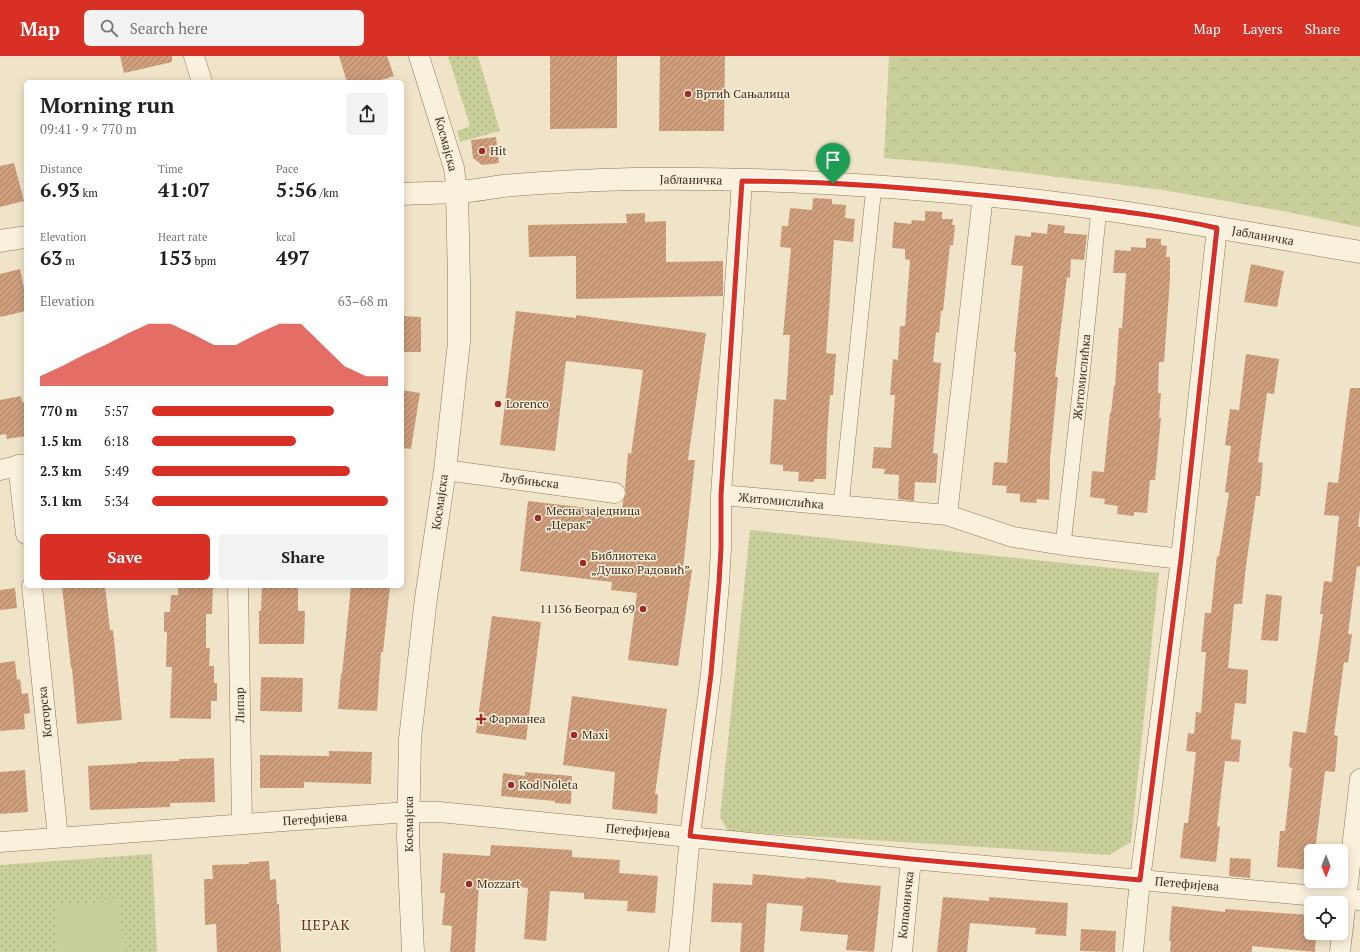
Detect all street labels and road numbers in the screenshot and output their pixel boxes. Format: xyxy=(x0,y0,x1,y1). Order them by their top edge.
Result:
street label: Космајска xyxy=(432,115,461,173)
street label: Јабланичка xyxy=(659,171,723,188)
street label: Јабланичка xyxy=(1231,223,1295,248)
street label: Житомислићка xyxy=(1070,333,1093,421)
street label: Љубињска xyxy=(499,469,560,492)
street label: Космајска xyxy=(428,473,451,531)
street label: Житомислићка xyxy=(737,489,825,512)
street label: Которска xyxy=(34,686,55,738)
street label: Липар xyxy=(232,687,247,724)
street label: Космајска xyxy=(401,796,416,852)
street label: Петефијева xyxy=(282,809,348,828)
street label: Петефијева xyxy=(605,820,671,841)
street label: Копаоничка xyxy=(894,870,917,940)
street label: Петефијева xyxy=(1154,873,1220,894)

